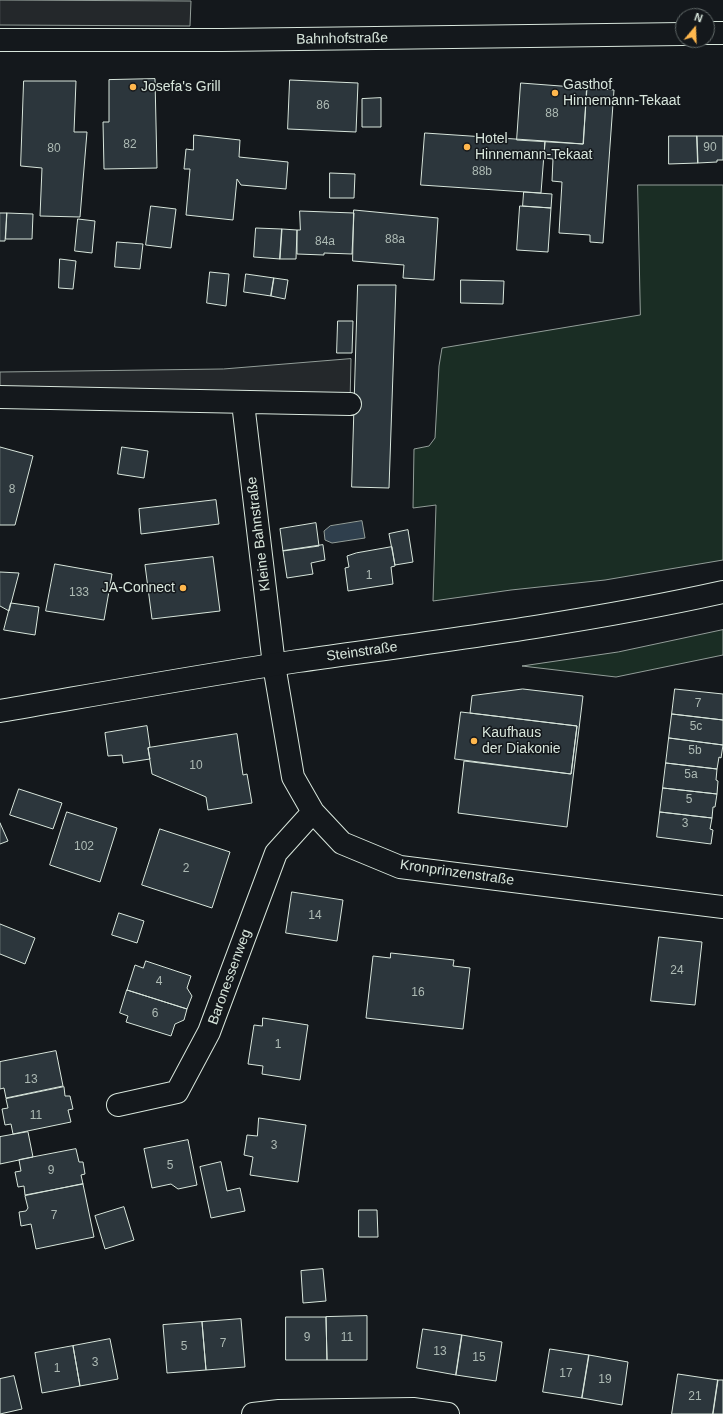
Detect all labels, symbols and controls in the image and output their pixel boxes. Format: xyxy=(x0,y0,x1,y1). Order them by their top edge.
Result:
north arrow xyxy=(675,8,715,48)
text: N xyxy=(693,11,704,25)
street label: Bahnhofstraße xyxy=(296,30,388,48)
place label: Gasthof Hinnemann-Tekaat xyxy=(563,77,681,110)
place label: Josefa's Grill xyxy=(141,79,221,95)
marker: Josefa's Grill xyxy=(128,82,138,92)
marker: Gasthof Hinnemann-Tekaat xyxy=(550,88,560,98)
house number: 86 xyxy=(316,99,330,113)
house number: 88 xyxy=(545,107,559,121)
place label: Hotel Hinnemann-Tekaat xyxy=(475,131,593,164)
house number: 82 xyxy=(123,138,137,152)
house number: 90 xyxy=(703,141,717,155)
house number: 80 xyxy=(47,142,61,156)
marker: Hotel Hinnemann-Tekaat xyxy=(462,142,472,152)
house number: 88b xyxy=(472,165,492,179)
house number: 88a xyxy=(385,233,405,247)
house number: 84a xyxy=(315,235,335,249)
street label: Kleine Bahnstraße xyxy=(244,476,274,592)
house number: 8 xyxy=(9,483,15,497)
house number: 1 xyxy=(366,569,372,583)
place label: JA-Connect xyxy=(102,580,175,596)
marker: JA-Connect xyxy=(178,583,188,593)
house number: 133 xyxy=(69,586,89,600)
street label: Steinstraße xyxy=(325,639,399,665)
house number: 7 xyxy=(695,697,701,711)
house number: 5c xyxy=(690,720,702,734)
place label: Kaufhaus der Diakonie xyxy=(482,725,561,758)
marker: Kaufhaus der Diakonie xyxy=(469,736,479,746)
house number: 5b xyxy=(688,744,702,758)
house number: 10 xyxy=(189,759,203,773)
house number: 5a xyxy=(684,768,698,782)
house number: 5 xyxy=(686,793,692,807)
house number: 3 xyxy=(682,817,688,831)
house number: 102 xyxy=(74,840,94,854)
street label: Kronprinzenstraße xyxy=(399,857,515,889)
house number: 2 xyxy=(183,862,189,876)
house number: 14 xyxy=(308,909,322,923)
street label: Baronessenweg xyxy=(205,927,255,1027)
house number: 24 xyxy=(670,964,684,978)
house number: 4 xyxy=(156,975,162,989)
house number: 16 xyxy=(411,986,425,1000)
house number: 6 xyxy=(152,1007,158,1021)
house number: 1 xyxy=(275,1038,281,1052)
house number: 13 xyxy=(24,1073,38,1087)
house number: 11 xyxy=(30,1109,42,1123)
house number: 3 xyxy=(271,1139,277,1153)
house number: 5 xyxy=(167,1159,173,1173)
house number: 9 xyxy=(48,1164,54,1178)
house number: 7 xyxy=(51,1209,57,1223)
house number: 9 xyxy=(304,1331,310,1345)
house number: 11 xyxy=(341,1331,353,1345)
house number: 7 xyxy=(220,1337,226,1351)
house number: 5 xyxy=(181,1340,187,1354)
house number: 13 xyxy=(433,1345,447,1359)
house number: 15 xyxy=(472,1351,486,1365)
house number: 3 xyxy=(92,1356,98,1370)
house number: 1 xyxy=(54,1362,60,1376)
house number: 17 xyxy=(559,1367,573,1381)
house number: 19 xyxy=(598,1373,612,1387)
house number: 21 xyxy=(688,1390,702,1404)

